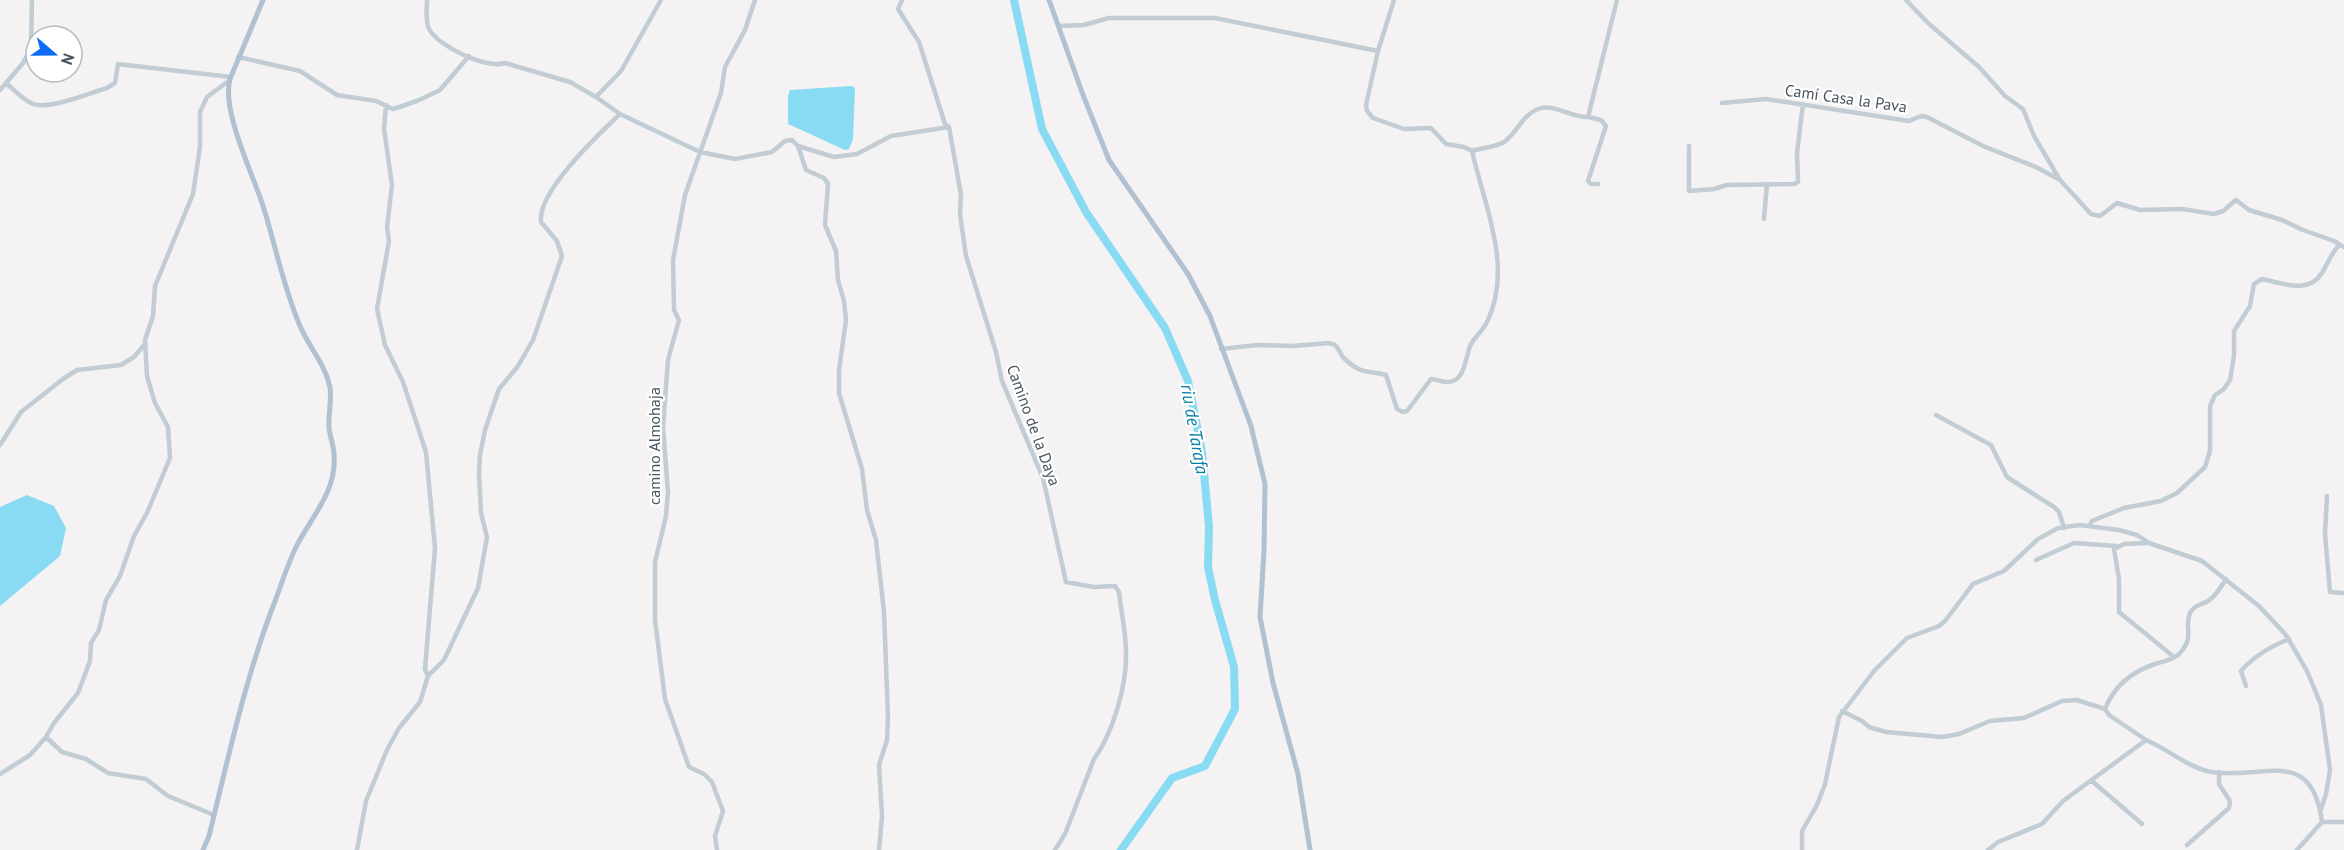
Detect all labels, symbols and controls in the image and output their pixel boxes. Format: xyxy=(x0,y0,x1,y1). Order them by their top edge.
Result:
north arrow xyxy=(24,24,84,84)
text: N xyxy=(57,51,79,67)
street label: Camí Casa la Pava xyxy=(1784,80,1908,116)
street label: Camino de la Daya xyxy=(1003,362,1065,488)
water label: riu de Tarafa xyxy=(1176,382,1214,476)
street label: camino Almohaja xyxy=(644,387,664,505)

